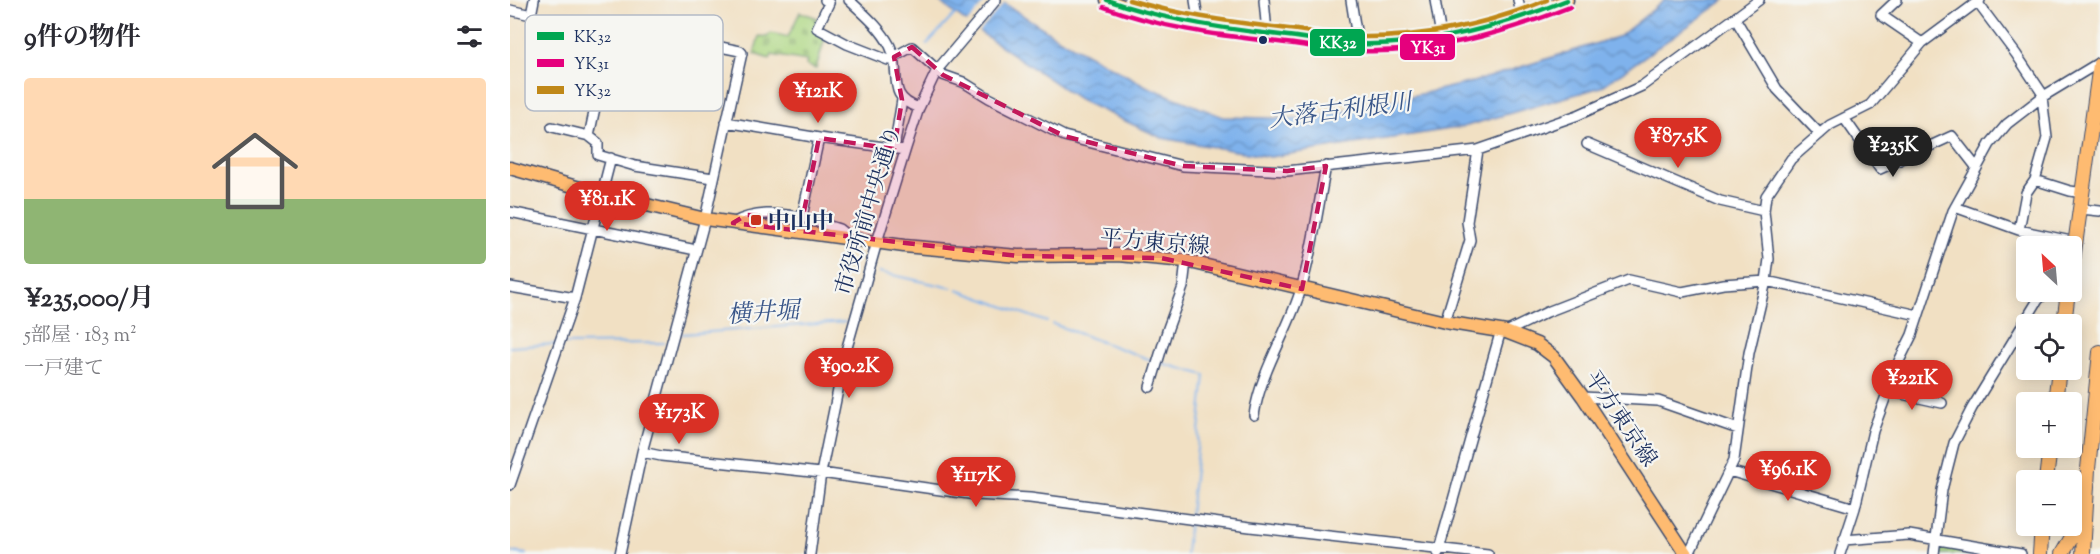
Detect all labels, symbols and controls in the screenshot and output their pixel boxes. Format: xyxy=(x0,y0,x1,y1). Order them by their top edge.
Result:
legend xyxy=(525,15,723,111)
text: 9件の物件 xyxy=(24,20,141,57)
icon: filters xyxy=(453,20,486,53)
text: KK32 xyxy=(574,27,612,50)
line badge: KK32 xyxy=(1309,28,1366,57)
text: KK32 xyxy=(1319,33,1357,56)
line badge: YK31 xyxy=(1399,33,1456,61)
unlabelled marker xyxy=(1257,34,1269,46)
text: YK31 xyxy=(1411,38,1446,61)
text: YK31 xyxy=(574,54,609,77)
pin: ¥121K xyxy=(776,73,860,124)
text: ¥121K xyxy=(793,78,843,107)
text: YK32 xyxy=(574,81,611,104)
water label: 大落古利根川 xyxy=(1267,86,1417,138)
icon: home xyxy=(201,117,309,225)
pin: ¥87.5K xyxy=(1629,118,1727,169)
street label: 市役所前中央通り xyxy=(829,122,911,300)
text: ¥87.5K xyxy=(1648,123,1708,152)
pin: ¥235K xyxy=(1851,127,1935,178)
text: ¥235K xyxy=(1867,132,1919,161)
pin: ¥81.1K xyxy=(558,181,656,232)
text: ¥81.1K xyxy=(579,186,635,215)
place label: 中山中 xyxy=(768,207,834,239)
marker: 中山中 xyxy=(749,213,763,227)
street label: 平方東京線 xyxy=(1099,223,1211,265)
north arrow xyxy=(2016,236,2082,302)
map controls xyxy=(2016,236,2082,536)
text: ¥235,000/月 xyxy=(24,281,155,318)
water label: 横井堀 xyxy=(726,294,804,333)
button: locate xyxy=(2016,314,2082,380)
text: 5部屋 · 183 m² xyxy=(24,322,137,351)
pin: ¥90.2K xyxy=(800,348,898,399)
text: ¥90.2K xyxy=(818,353,880,382)
text: 一戸建て xyxy=(24,355,104,384)
pin: ¥221K xyxy=(1870,360,1954,411)
street label: 平方東京線 xyxy=(1575,365,1664,474)
text: ¥221K xyxy=(1886,365,1938,394)
button: + xyxy=(2016,392,2082,458)
pin: ¥173K xyxy=(637,394,721,445)
text: ¥173K xyxy=(653,399,705,428)
pin: ¥96.1K xyxy=(1739,451,1837,502)
text: ¥96.1K xyxy=(1759,456,1817,485)
pin: ¥117K xyxy=(934,457,1018,508)
text: ¥117K xyxy=(951,462,1001,491)
button: − xyxy=(2016,470,2082,536)

